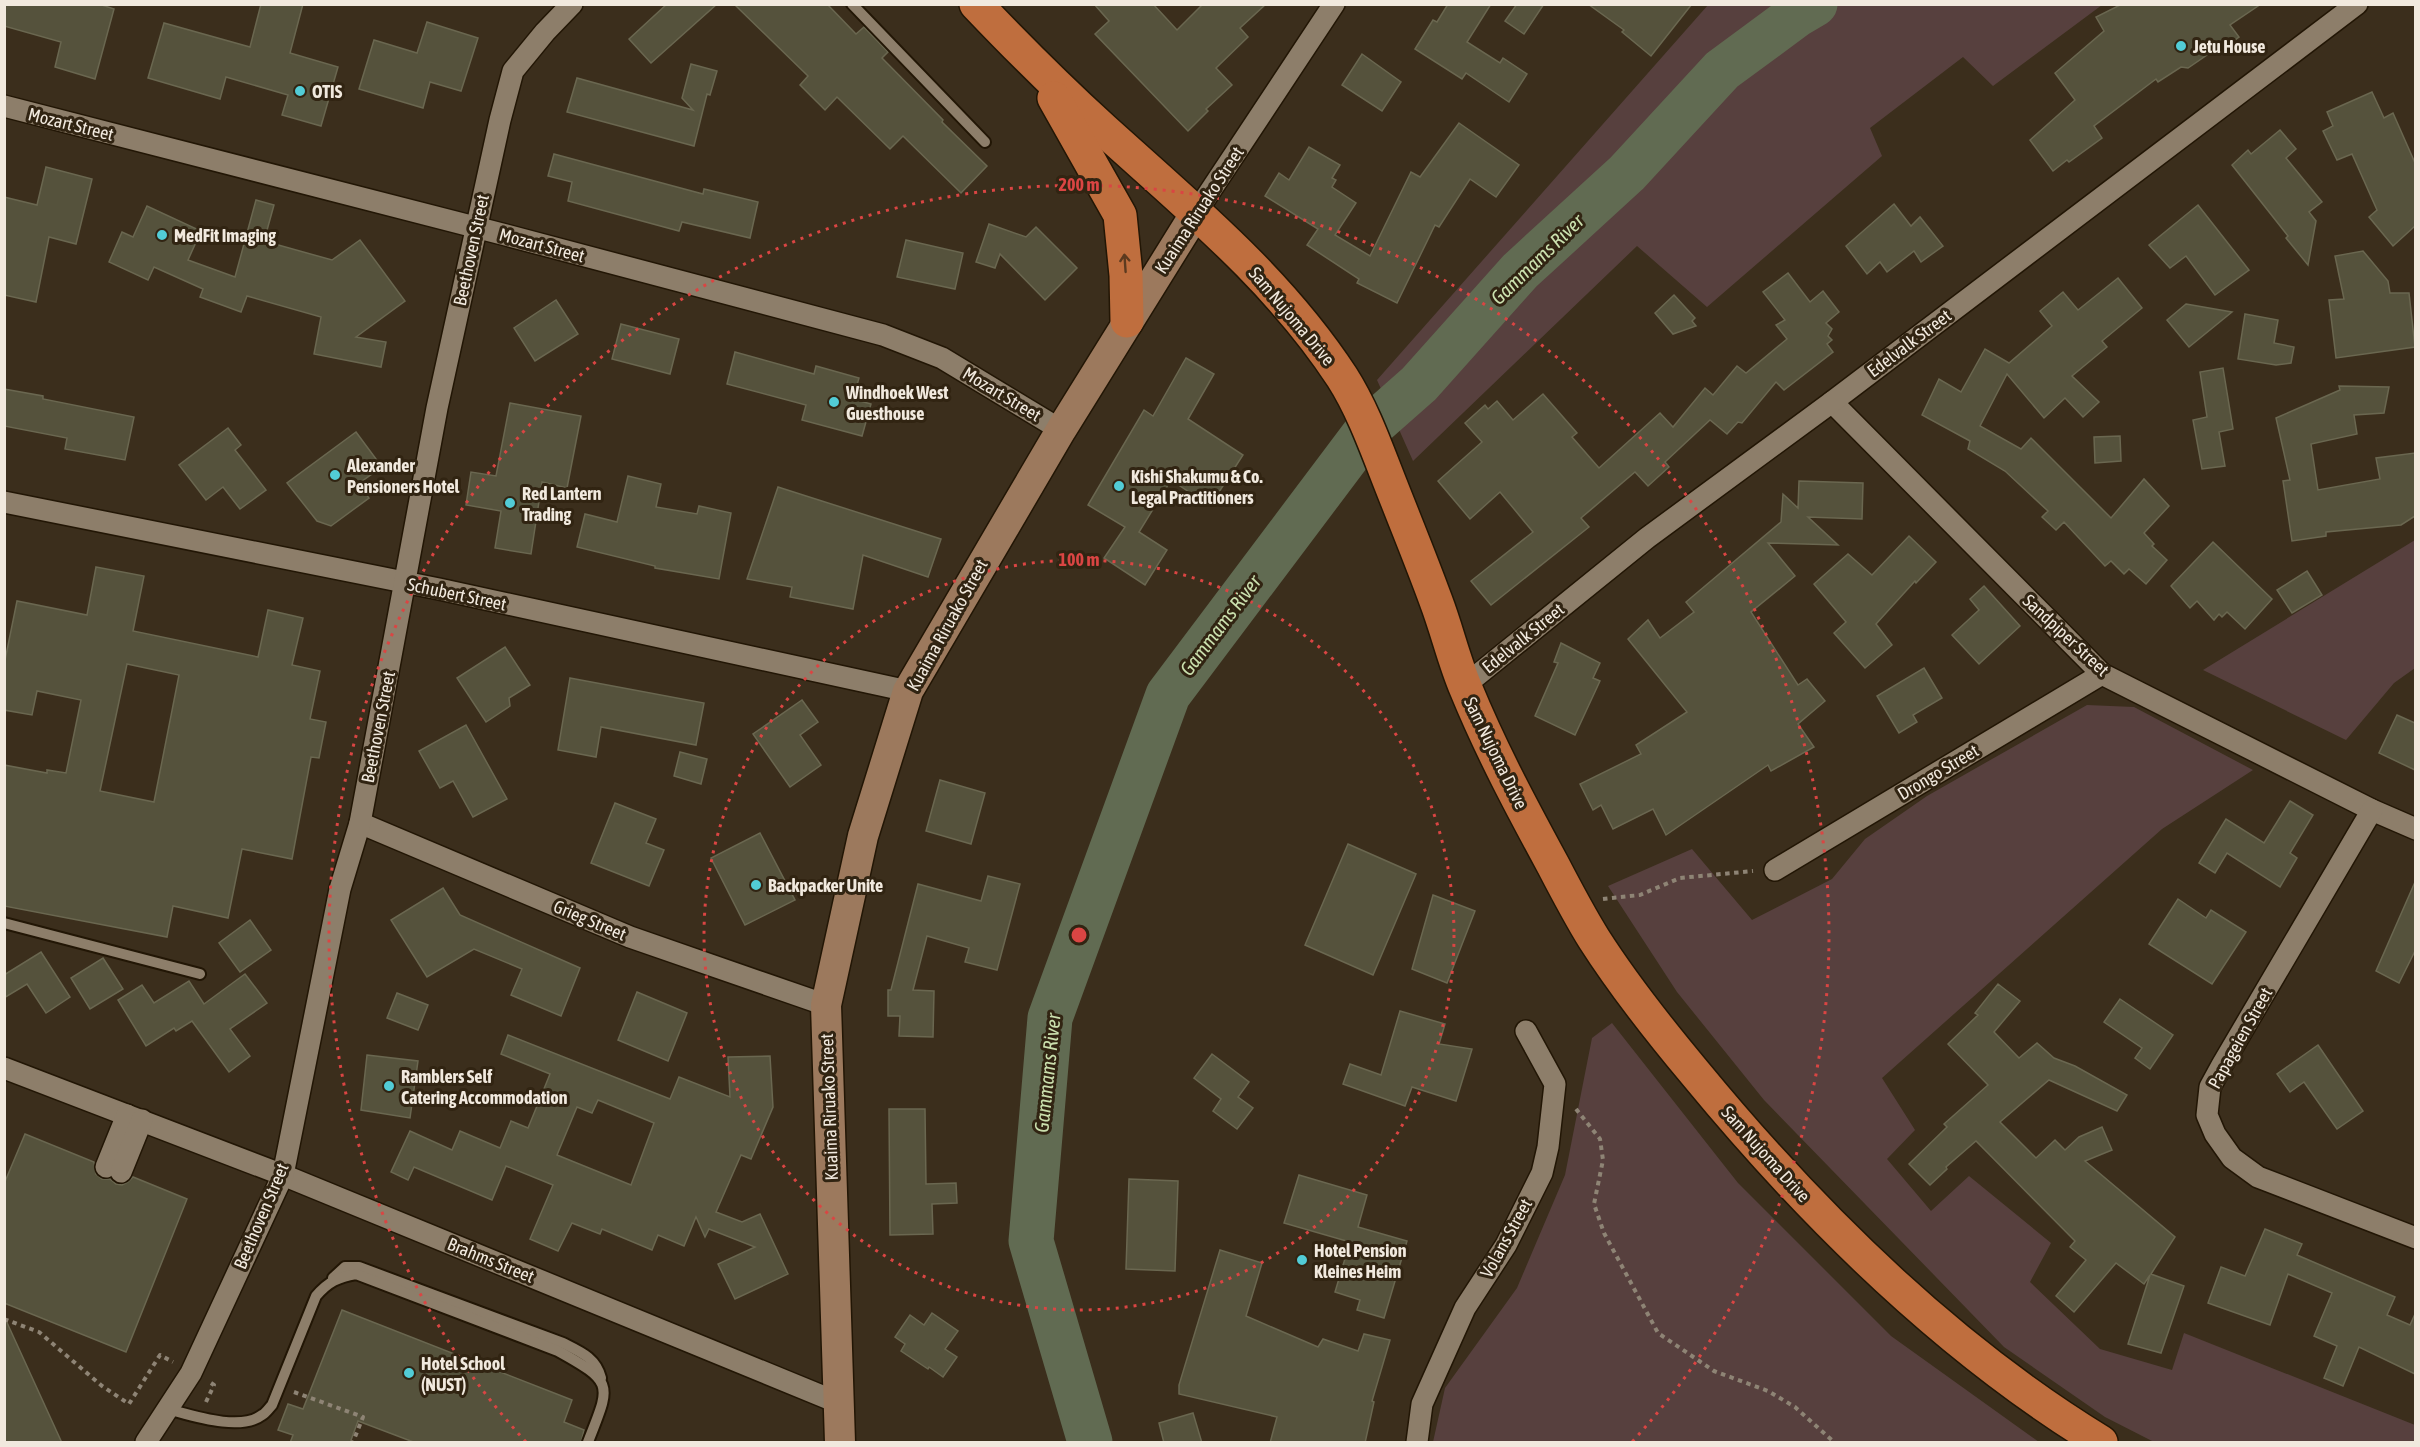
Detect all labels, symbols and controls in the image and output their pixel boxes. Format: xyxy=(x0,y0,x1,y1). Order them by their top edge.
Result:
place label: Jetu House xyxy=(2192,36,2265,57)
marker: Jetu House xyxy=(2174,39,2188,53)
place label: OTIS xyxy=(312,81,343,102)
marker: OTIS xyxy=(293,84,307,98)
street label: Mozart Street xyxy=(26,103,116,145)
street label: Kuaima Riruako Street xyxy=(1150,143,1248,277)
text: 200 m xyxy=(1059,174,1099,195)
street label: Beethoven Street xyxy=(449,193,493,307)
water label: Gammams River xyxy=(1486,208,1589,309)
street label: Mozart Street xyxy=(497,224,587,266)
place label: MedFit Imaging xyxy=(174,225,276,246)
marker: MedFit Imaging xyxy=(155,228,169,242)
one-way arrow xyxy=(1119,253,1130,273)
street label: Sam Nujoma Drive xyxy=(1245,263,1339,369)
street label: Edelvalk Street xyxy=(1863,305,1955,381)
street label: Mozart Street xyxy=(959,362,1045,426)
place label: Windhoek West Guesthouse xyxy=(845,382,949,424)
marker: Windhoek West Guesthouse xyxy=(827,395,841,409)
place label: Alexander Pensioners Hotel xyxy=(346,455,460,497)
place label: Kishi Shakumu & Co. Legal Practitioners xyxy=(1131,466,1263,508)
marker: Alexander Pensioners Hotel xyxy=(328,468,342,482)
marker: Kishi Shakumu & Co. Legal Practitioners xyxy=(1112,479,1126,493)
place label: Red Lantern Trading xyxy=(522,483,602,525)
marker: Red Lantern Trading xyxy=(503,496,517,510)
text: 100 m xyxy=(1059,549,1099,570)
street label: Kuaima Riruako Street xyxy=(902,556,992,694)
water label: Gammams River xyxy=(1175,569,1266,680)
street label: Schubert Street xyxy=(406,573,508,615)
street label: Sandpiper Street xyxy=(2019,590,2113,680)
street label: Edelvalk Street xyxy=(1478,599,1568,677)
street label: Beethoven Street xyxy=(357,669,399,785)
street label: Sam Nujoma Drive xyxy=(1460,694,1532,812)
street label: Drongo Street xyxy=(1894,740,1982,804)
place label: Backpacker Unite xyxy=(768,875,883,896)
marker: Backpacker Unite xyxy=(749,878,763,892)
street label: Grieg Street xyxy=(551,895,629,945)
centre of rings xyxy=(1069,925,1089,945)
street label: Papageien Street xyxy=(2204,984,2276,1092)
water label: Gammams River xyxy=(1029,1011,1065,1134)
street label: Kuaima Riruako Street xyxy=(816,1033,842,1181)
place label: Ramblers Self Catering Accommodation xyxy=(401,1066,568,1108)
marker: Ramblers Self Catering Accommodation xyxy=(382,1079,396,1093)
street label: Sam Nujoma Drive xyxy=(1717,1102,1815,1206)
street label: Beethoven Street xyxy=(229,1160,293,1272)
street label: Volans Street xyxy=(1476,1195,1536,1281)
street label: Brahms Street xyxy=(444,1233,538,1287)
place label: Hotel Pension Kleines Heim xyxy=(1314,1240,1407,1282)
marker: Hotel Pension Kleines Heim xyxy=(1295,1253,1309,1267)
place label: Hotel School (NUST) xyxy=(421,1353,505,1395)
marker: Hotel School (NUST) xyxy=(402,1366,416,1380)

